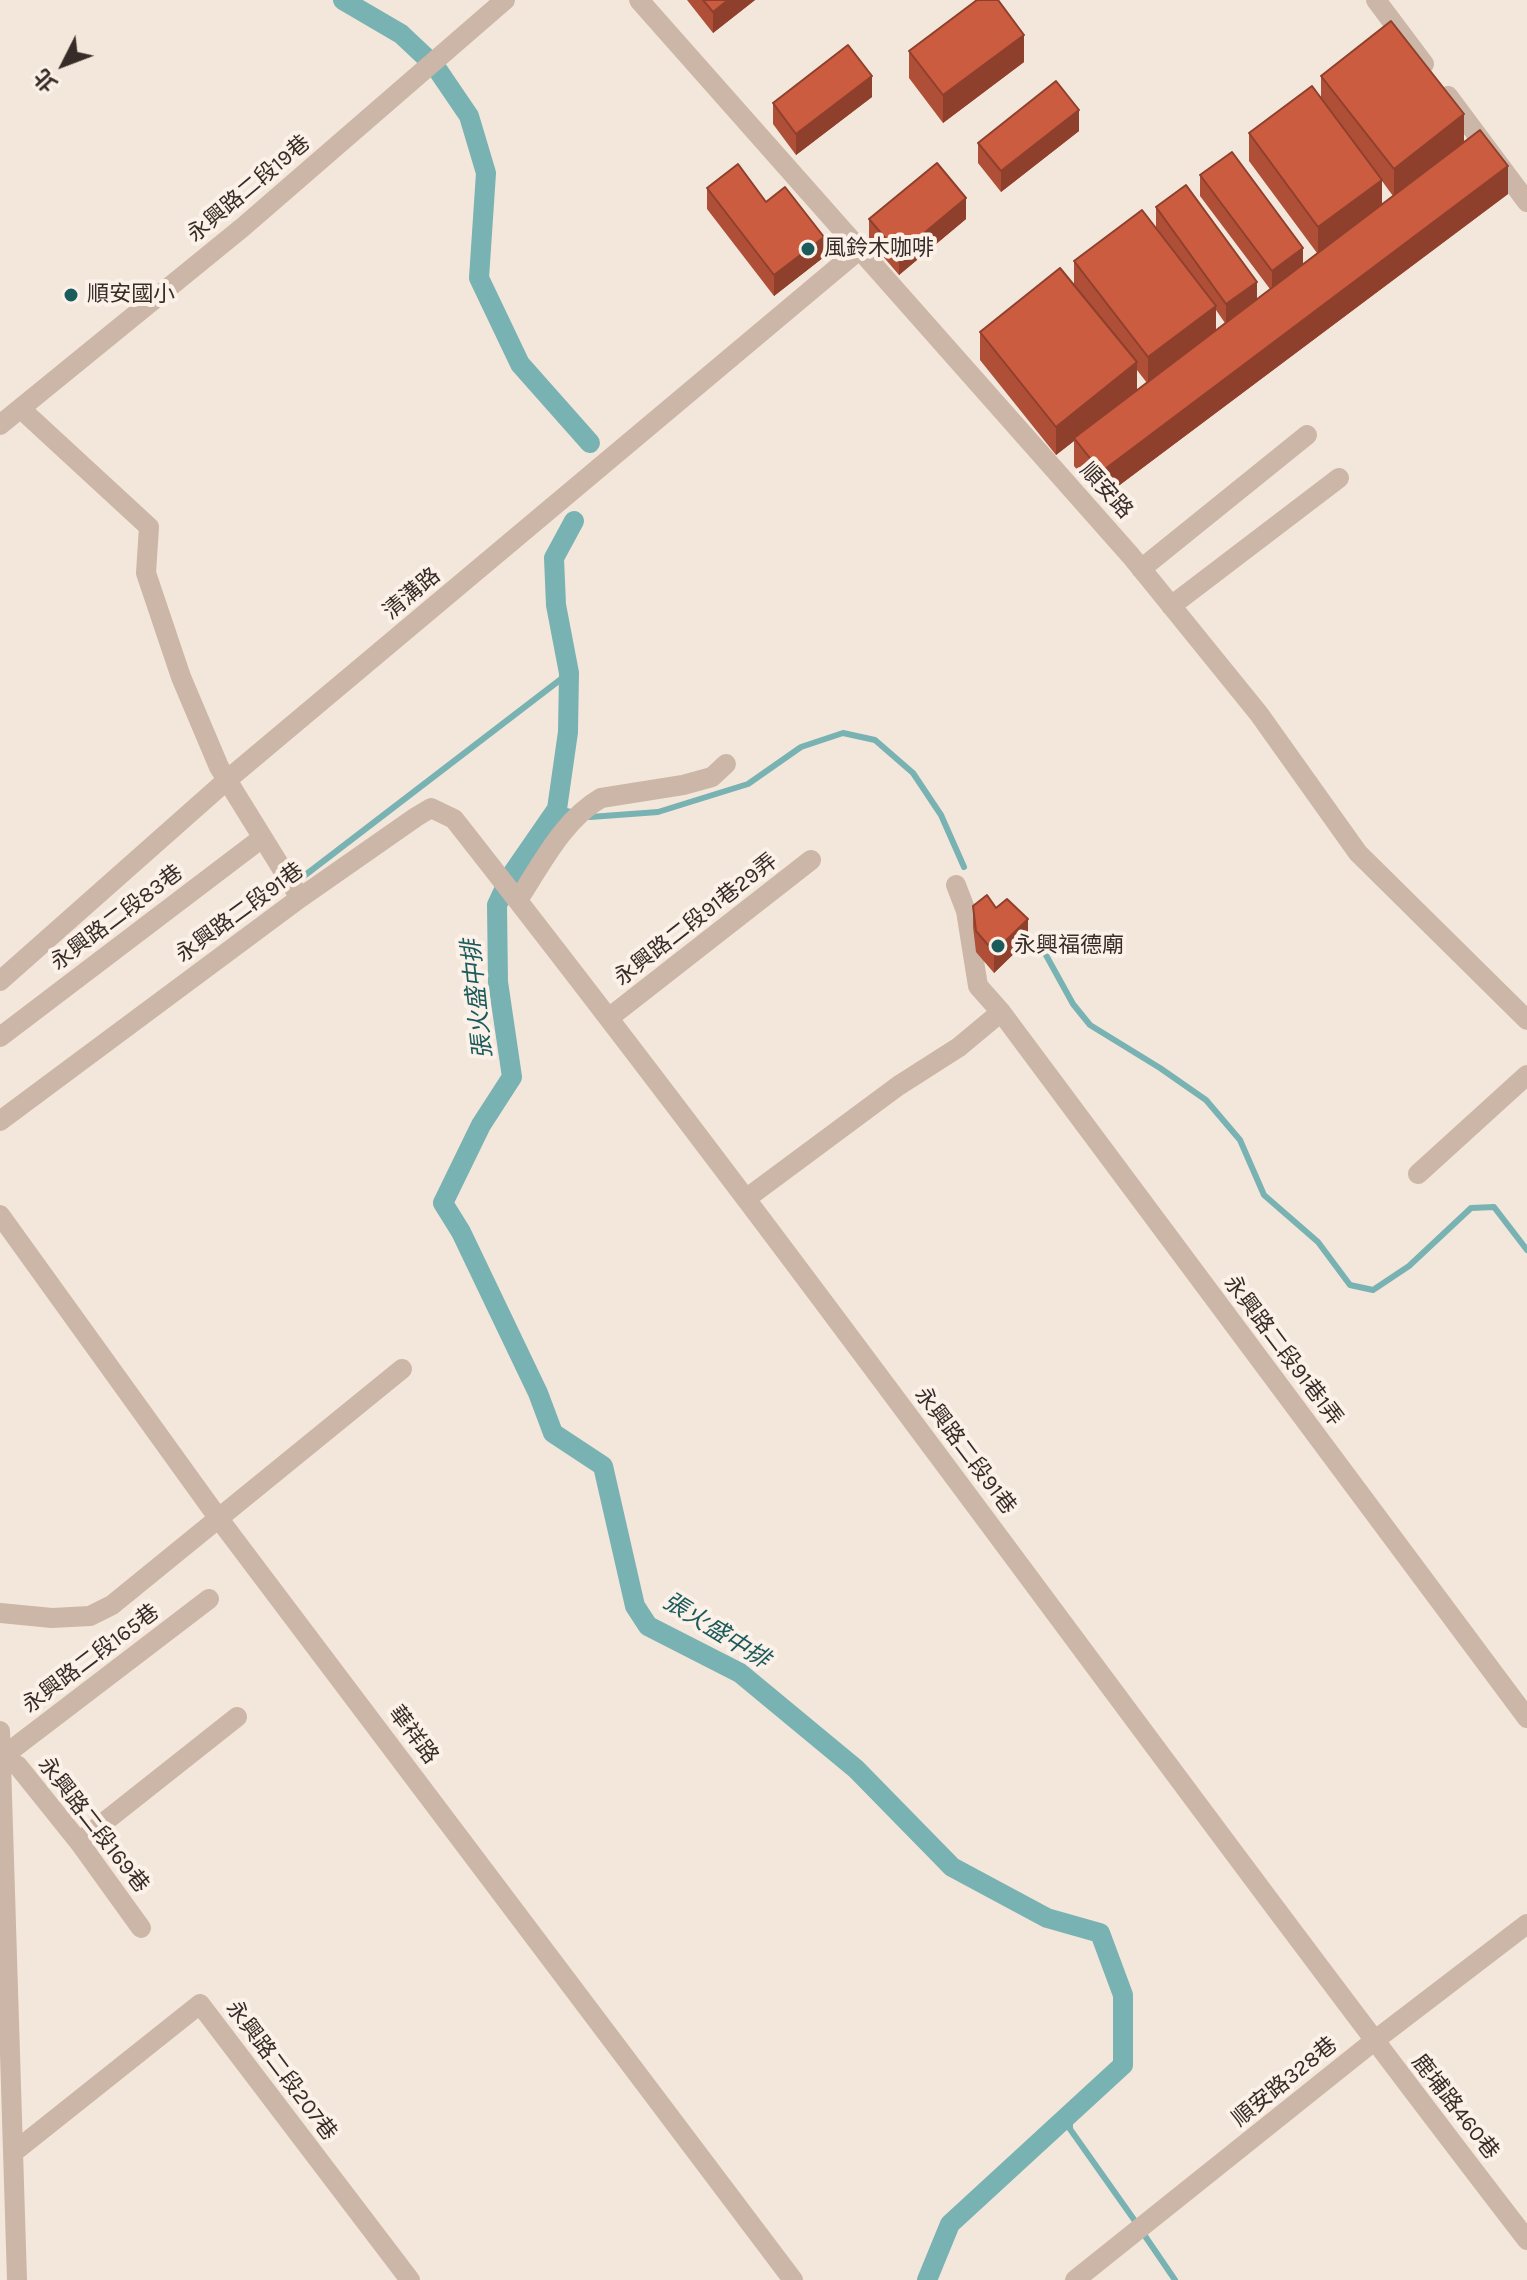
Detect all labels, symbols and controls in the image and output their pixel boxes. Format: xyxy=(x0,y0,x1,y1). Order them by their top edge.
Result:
north arrow xyxy=(24,24,104,104)
text: 北 xyxy=(29,63,63,97)
street label: 永興路二段19巷 xyxy=(182,130,316,248)
place label: 風鈴木咖啡 xyxy=(824,236,934,262)
marker: 風鈴木咖啡 xyxy=(799,240,817,258)
place label: 順安國小 xyxy=(87,282,175,308)
marker: 順安國小 xyxy=(62,286,80,304)
street label: 順安路 xyxy=(1074,458,1138,524)
street label: 清溝路 xyxy=(378,563,446,625)
street label: 永興路二段91巷29弄 xyxy=(609,848,783,992)
street label: 永興路二段91巷 xyxy=(171,858,309,968)
street label: 永興路二段83巷 xyxy=(46,860,188,976)
place label: 永興福德廟 xyxy=(1014,933,1124,959)
marker: 永興福德廟 xyxy=(989,937,1007,955)
water label: 張火盛中排 xyxy=(457,938,499,1060)
street label: 永興路二段91巷1弄 xyxy=(1218,1271,1348,1431)
street label: 永興路二段91巷 xyxy=(909,1382,1021,1520)
water label: 張火盛中排 xyxy=(657,1587,775,1675)
street label: 永興路二段165巷 xyxy=(17,1599,165,1719)
street label: 華祥路 xyxy=(383,1701,443,1769)
street label: 永興路二段169巷 xyxy=(32,1752,154,1898)
street label: 永興路二段207巷 xyxy=(220,1996,342,2146)
street label: 順安路328巷 xyxy=(1227,2032,1343,2132)
street label: 鹿埔路460巷 xyxy=(1406,2049,1504,2165)

